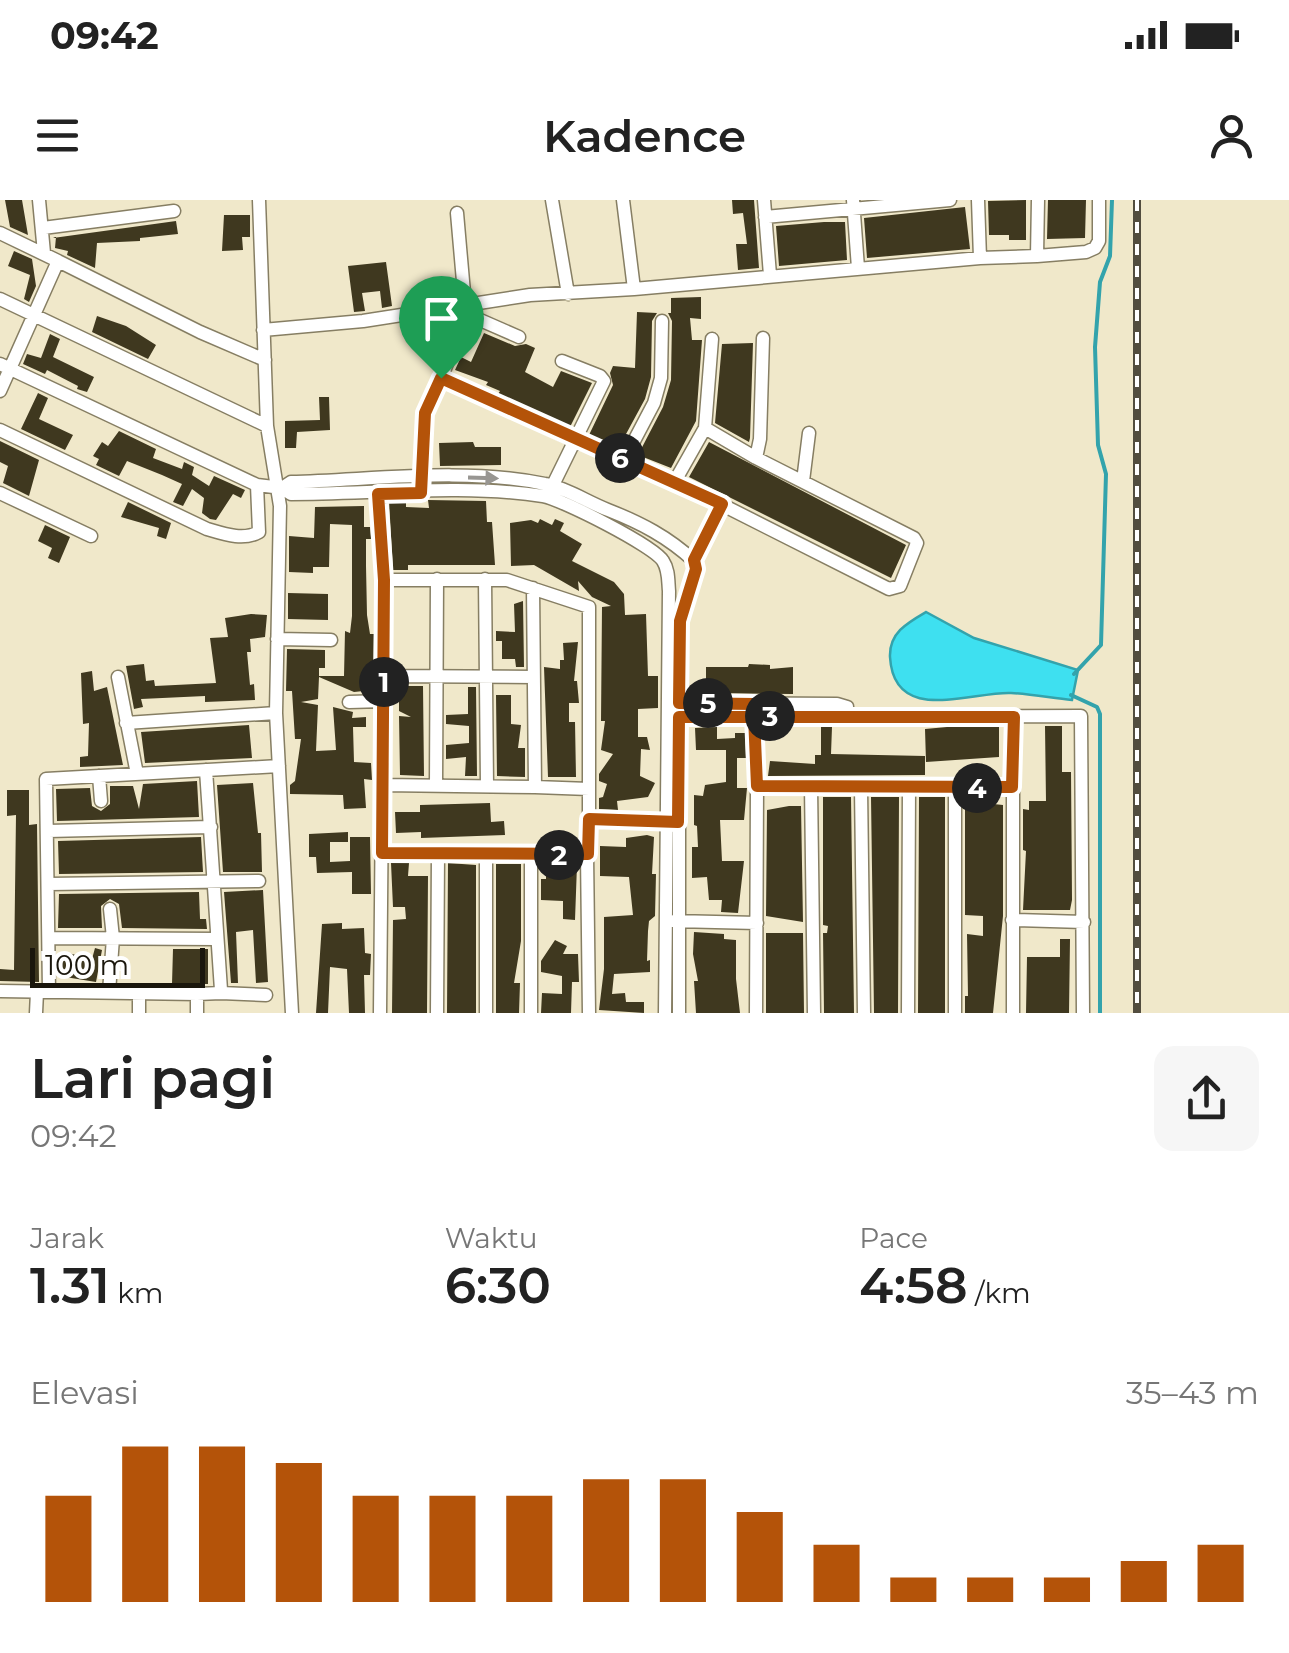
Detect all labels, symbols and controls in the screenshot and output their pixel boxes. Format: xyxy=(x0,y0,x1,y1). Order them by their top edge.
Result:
text: 09:42 xyxy=(50,12,159,59)
icon: menu xyxy=(30,108,85,163)
text: Kadence xyxy=(543,108,746,163)
icon: person xyxy=(1204,108,1259,163)
pin xyxy=(399,276,484,379)
icon: arrive xyxy=(414,291,469,346)
pin: 6 xyxy=(595,433,645,483)
text: 6 xyxy=(611,441,629,475)
one-way arrow xyxy=(467,470,499,486)
pin: 1 xyxy=(359,657,409,707)
text: 1 xyxy=(379,665,389,699)
pin: 5 xyxy=(683,678,733,728)
text: 5 xyxy=(700,686,716,720)
pin: 3 xyxy=(745,691,795,741)
text: 3 xyxy=(762,699,778,733)
pin: 4 xyxy=(952,763,1002,813)
text: 4 xyxy=(967,771,987,805)
pin: 2 xyxy=(534,830,584,880)
text: 2 xyxy=(551,838,567,872)
scale bar xyxy=(30,943,205,988)
text: 100 m xyxy=(45,948,129,982)
text: Lari pagi xyxy=(30,1045,275,1112)
button: share xyxy=(1154,1046,1259,1151)
text: 09:42 xyxy=(30,1116,117,1155)
text: Jarak xyxy=(30,1221,104,1255)
text: Waktu xyxy=(445,1221,538,1255)
text: Pace xyxy=(859,1221,928,1255)
text: 1.31 xyxy=(30,1255,110,1316)
text: 6:30 xyxy=(445,1255,551,1316)
text: 4:58 xyxy=(859,1255,968,1316)
text: km xyxy=(110,1276,163,1310)
text: /km xyxy=(968,1276,1031,1310)
text: Elevasi xyxy=(30,1373,139,1412)
text: 35–43 m xyxy=(1126,1373,1259,1412)

